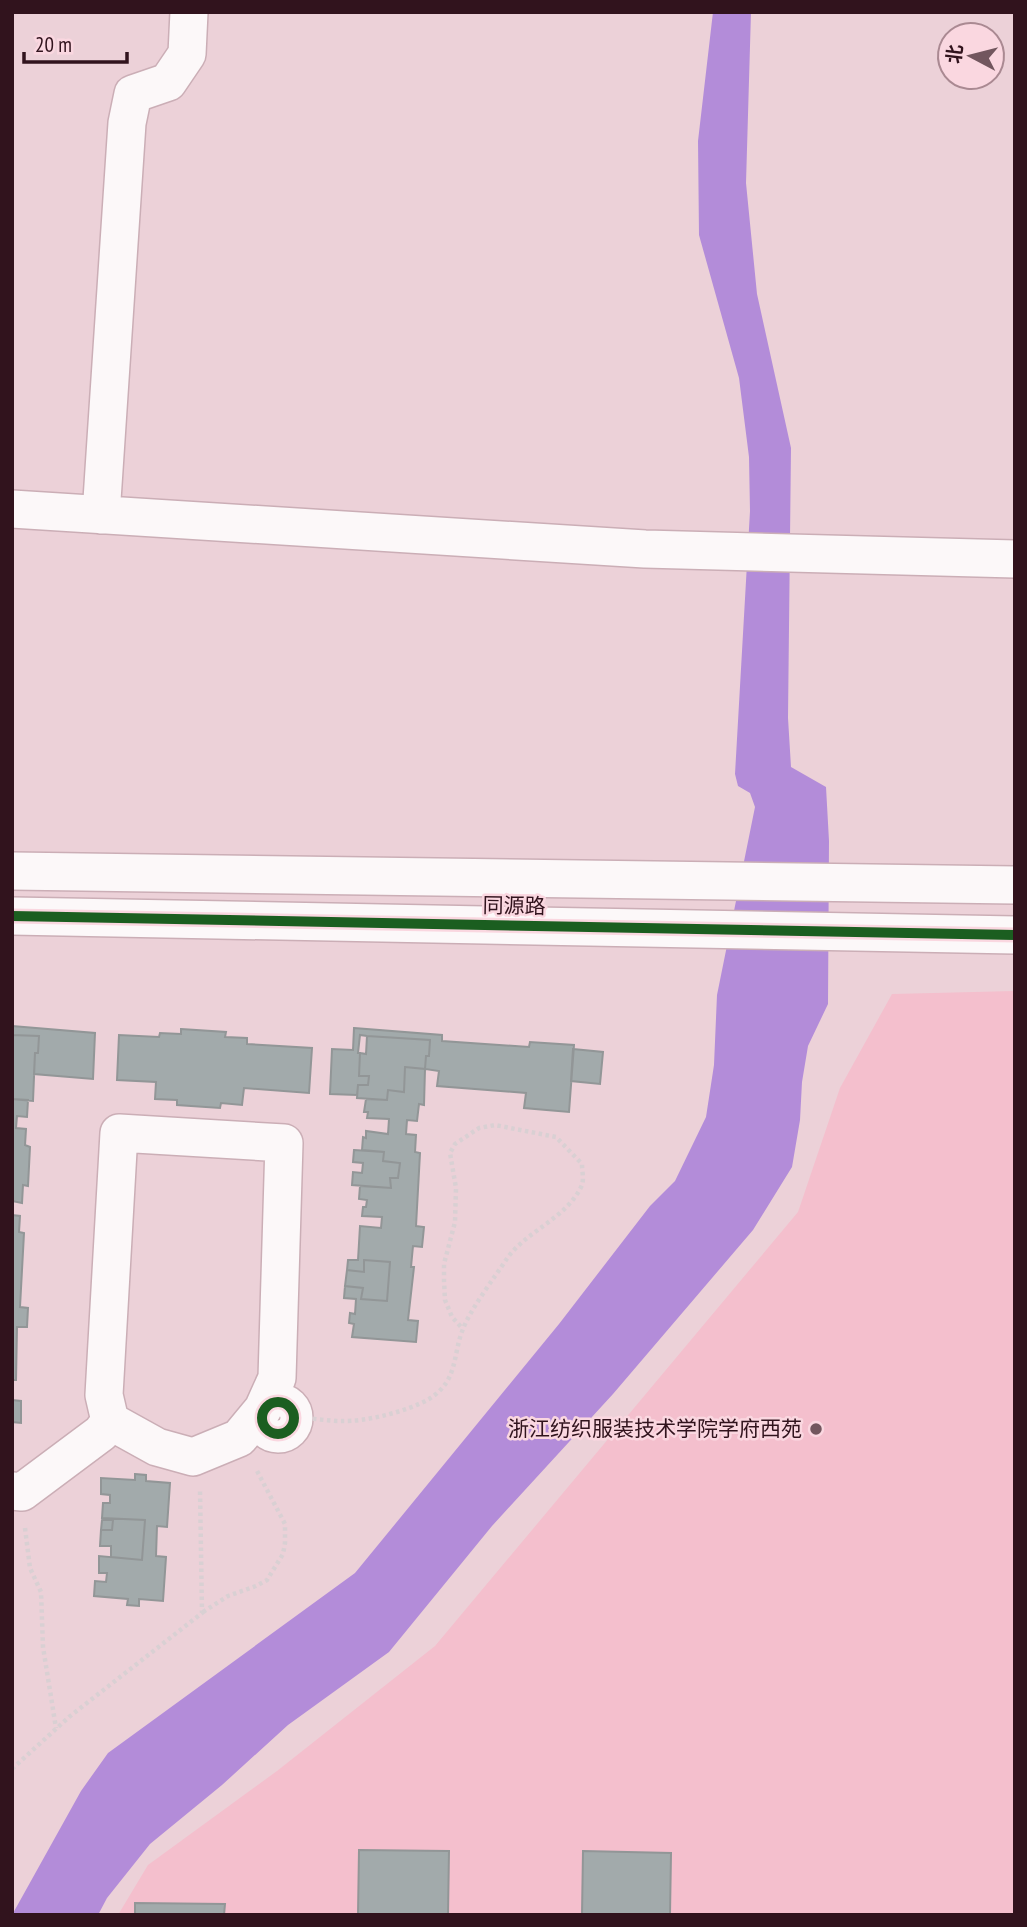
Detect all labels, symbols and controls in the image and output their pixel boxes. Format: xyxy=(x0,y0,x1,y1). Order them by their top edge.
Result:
scale bar xyxy=(24,21,128,65)
north arrow xyxy=(936,21,1006,91)
text: 20 m xyxy=(35,31,72,58)
text: 北 xyxy=(941,43,967,65)
street label: 同源路 xyxy=(482,891,546,920)
place label: 浙江纺织服装技术学院学府西苑 xyxy=(508,1415,802,1442)
marker: 浙江纺织服装技术学院学府西苑 xyxy=(808,1421,824,1437)

